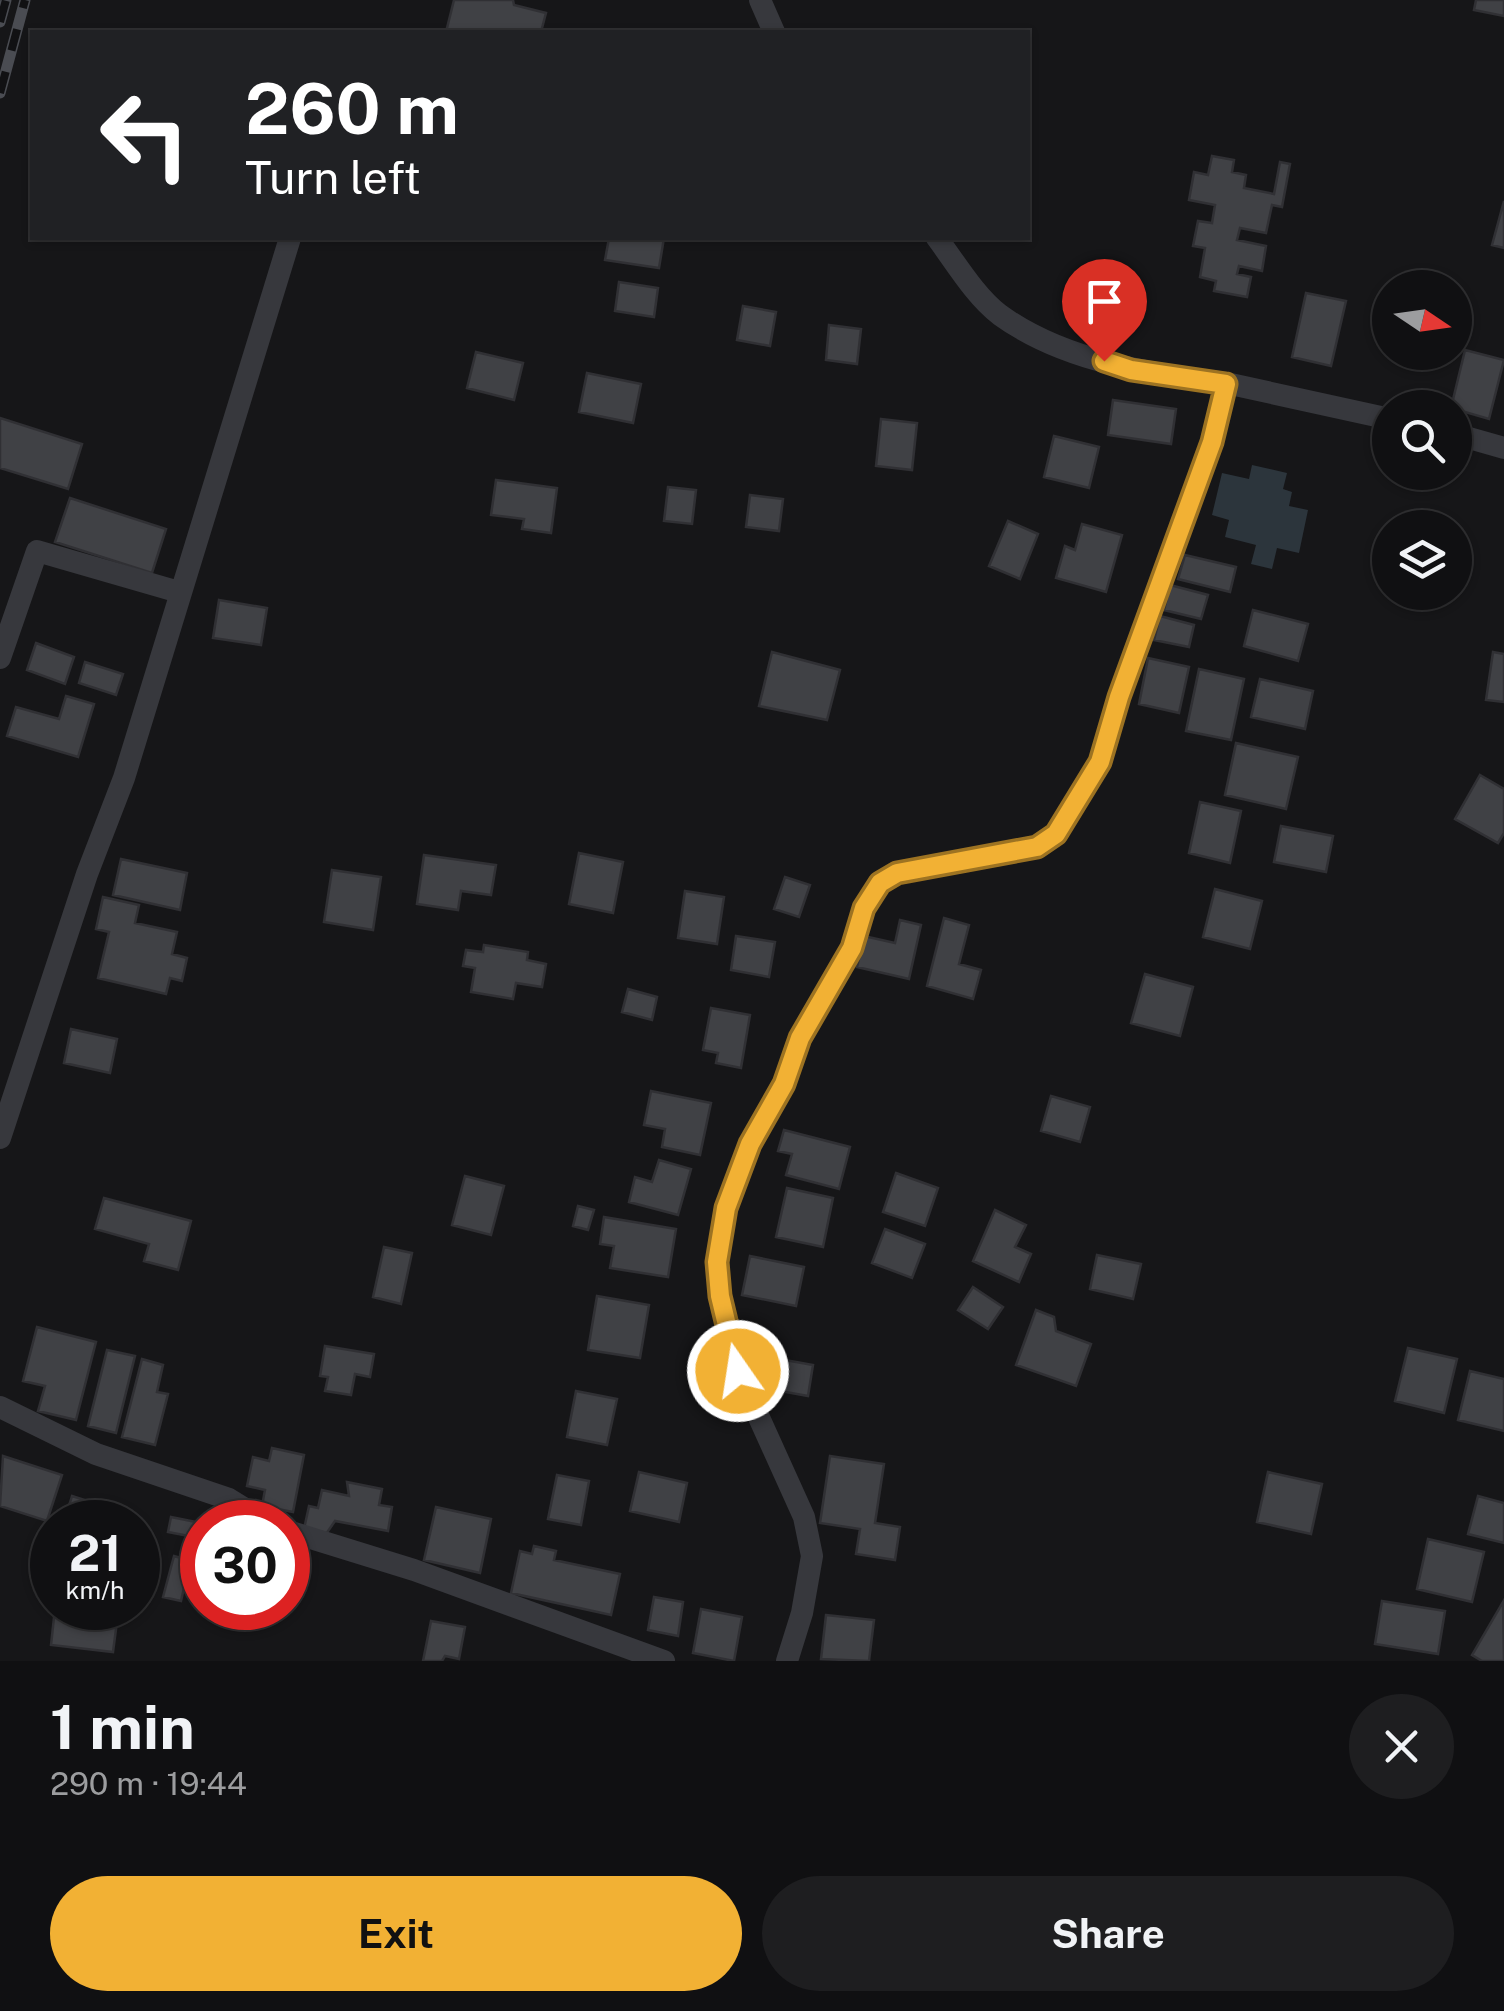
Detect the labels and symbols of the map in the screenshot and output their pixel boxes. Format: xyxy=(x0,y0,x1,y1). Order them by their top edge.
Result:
pin xyxy=(1062,259,1147,362)
north arrow xyxy=(1372,270,1472,370)
position arrow xyxy=(686,1319,790,1423)
speed limit sign: 30 xyxy=(180,1500,310,1630)

